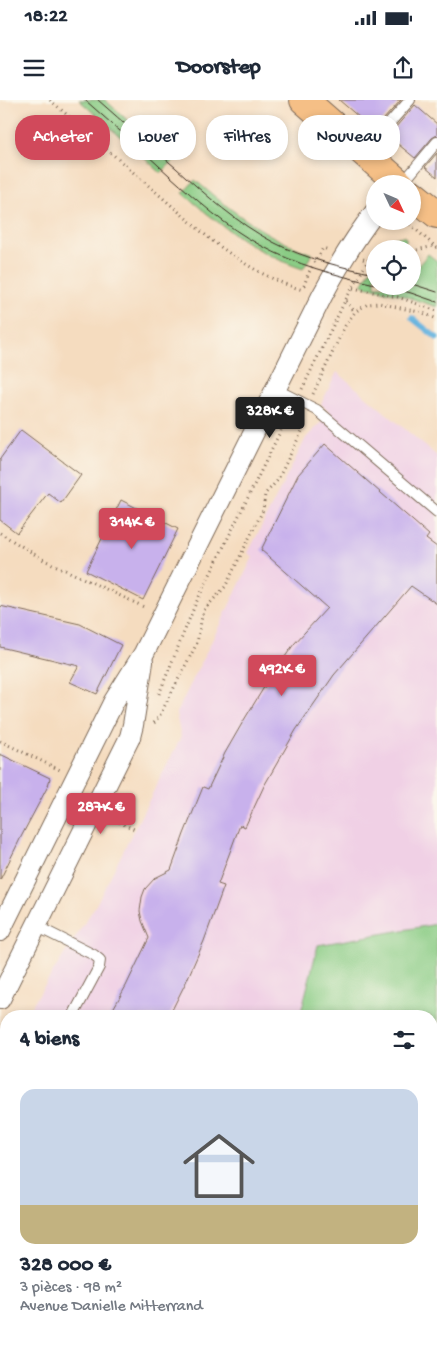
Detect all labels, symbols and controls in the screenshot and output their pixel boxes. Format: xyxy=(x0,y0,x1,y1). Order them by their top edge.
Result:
text: 18:22 xyxy=(25,6,68,29)
icon: menu xyxy=(20,54,48,82)
icon: share xyxy=(389,54,417,82)
text: Doorstep xyxy=(176,55,261,81)
chip: Acheter xyxy=(15,115,110,160)
chip: Louer xyxy=(120,115,196,160)
chip: Filtres xyxy=(206,115,288,160)
chip: Nouveau xyxy=(298,115,400,160)
north arrow xyxy=(366,175,421,230)
map controls xyxy=(366,175,421,295)
button: locate xyxy=(366,240,421,295)
pin: 328K € xyxy=(229,396,311,439)
text: 328K € xyxy=(246,403,294,422)
pin: 314K € xyxy=(91,508,173,550)
text: 314K € xyxy=(110,514,154,533)
pin: 492K € xyxy=(241,654,323,697)
text: 492K € xyxy=(259,661,305,680)
pin: 287K € xyxy=(60,792,142,835)
text: 287K € xyxy=(77,799,125,818)
icon: filters xyxy=(390,1026,418,1054)
text: 4 biens xyxy=(20,1028,79,1053)
icon: home xyxy=(174,1121,264,1211)
text: 328 000 € xyxy=(20,1254,111,1279)
text: 3 pièces · 98 m² xyxy=(20,1279,122,1298)
text: Avenue Danielle Mitterrand xyxy=(20,1298,203,1317)

